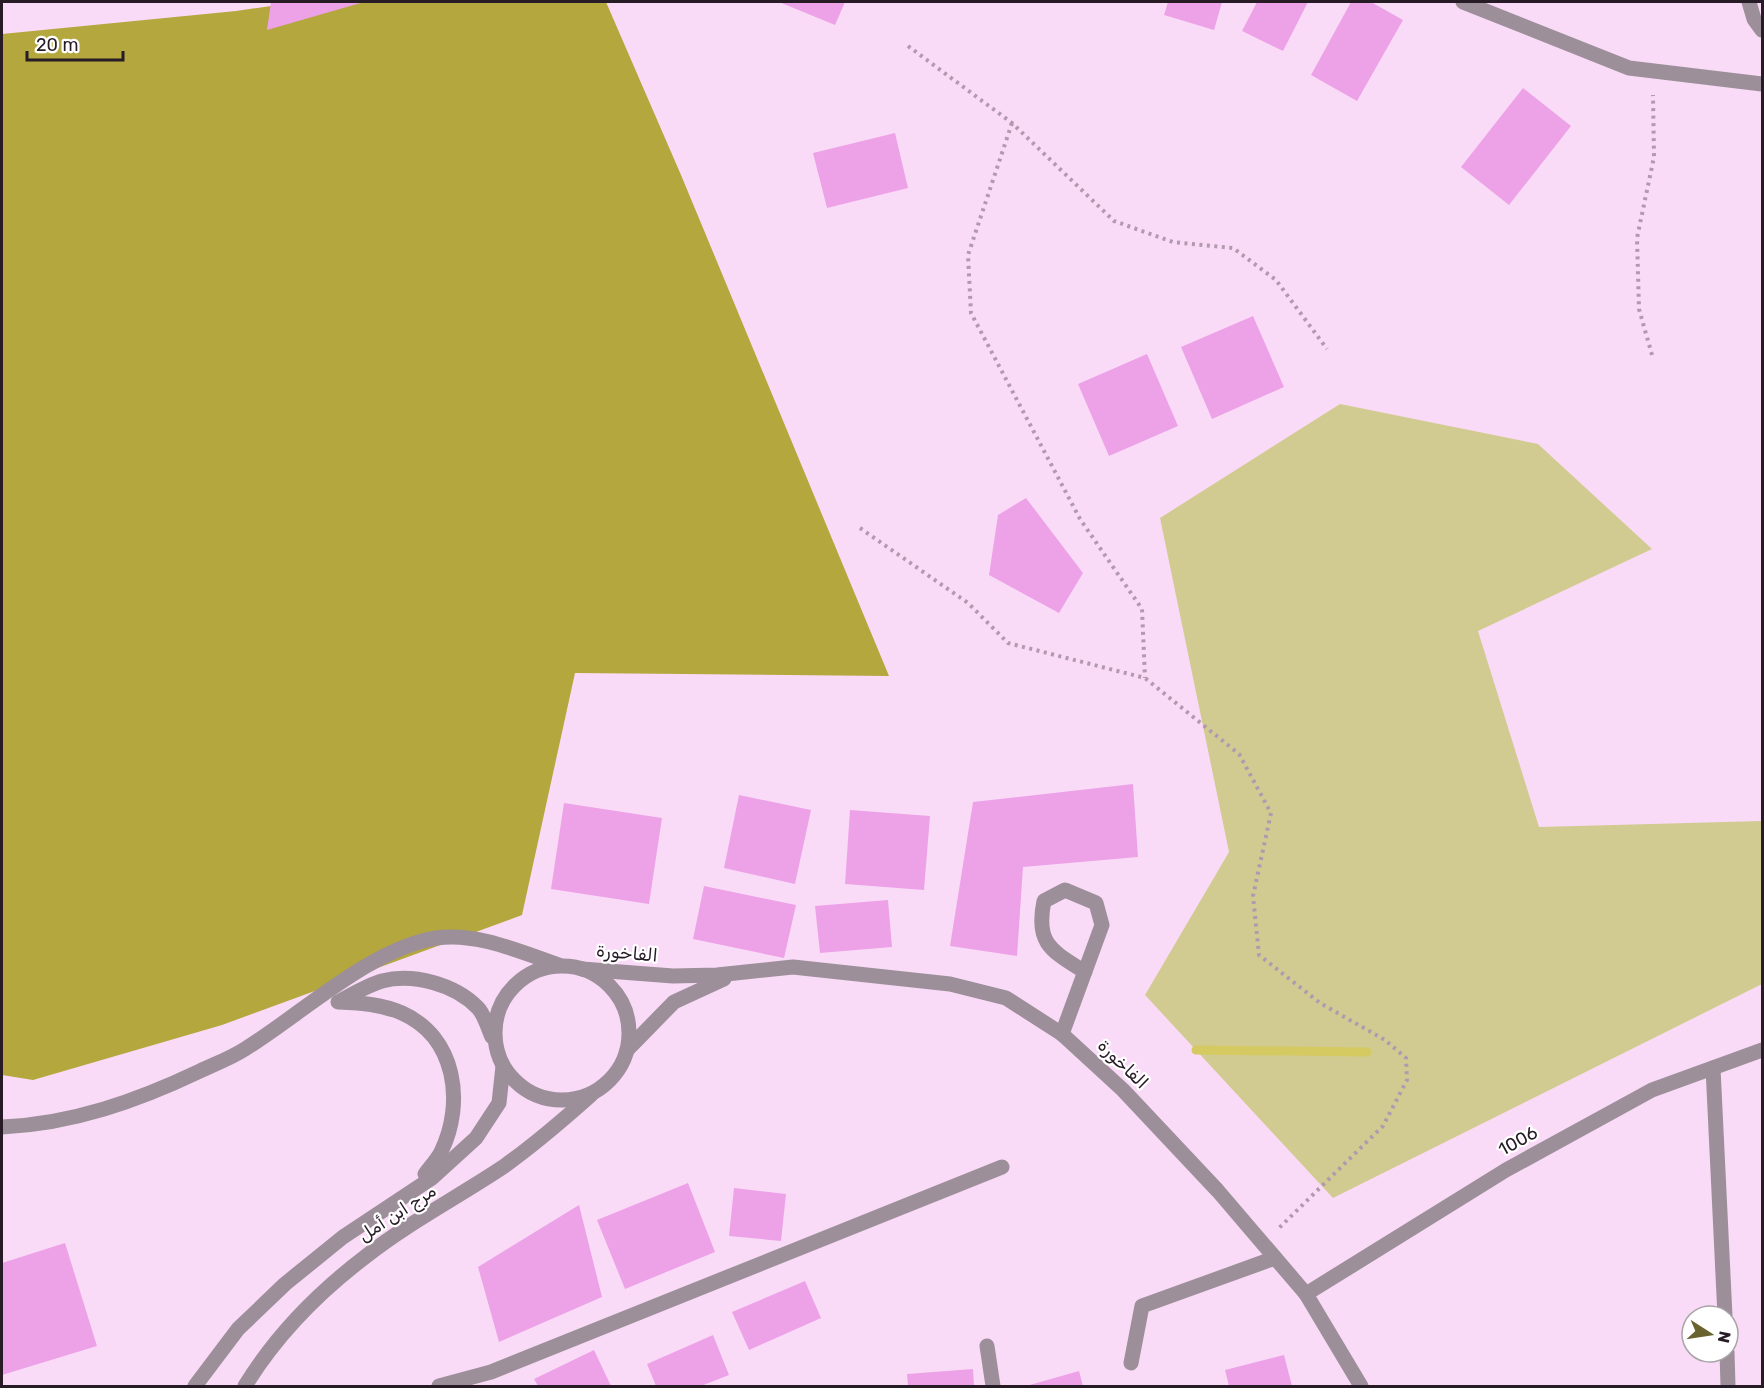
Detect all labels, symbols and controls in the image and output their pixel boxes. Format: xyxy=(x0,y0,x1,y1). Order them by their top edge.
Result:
scale bar xyxy=(27,24,123,62)
text: 20 m xyxy=(36,34,78,56)
street label: الفاخورة xyxy=(595,939,659,967)
street label: الفاخورة xyxy=(1093,1035,1153,1093)
street label: 1006 xyxy=(1495,1121,1542,1161)
street label: مرج ابن أمل xyxy=(354,1180,441,1247)
north arrow xyxy=(1680,1304,1740,1364)
text: N xyxy=(1714,1329,1735,1345)

